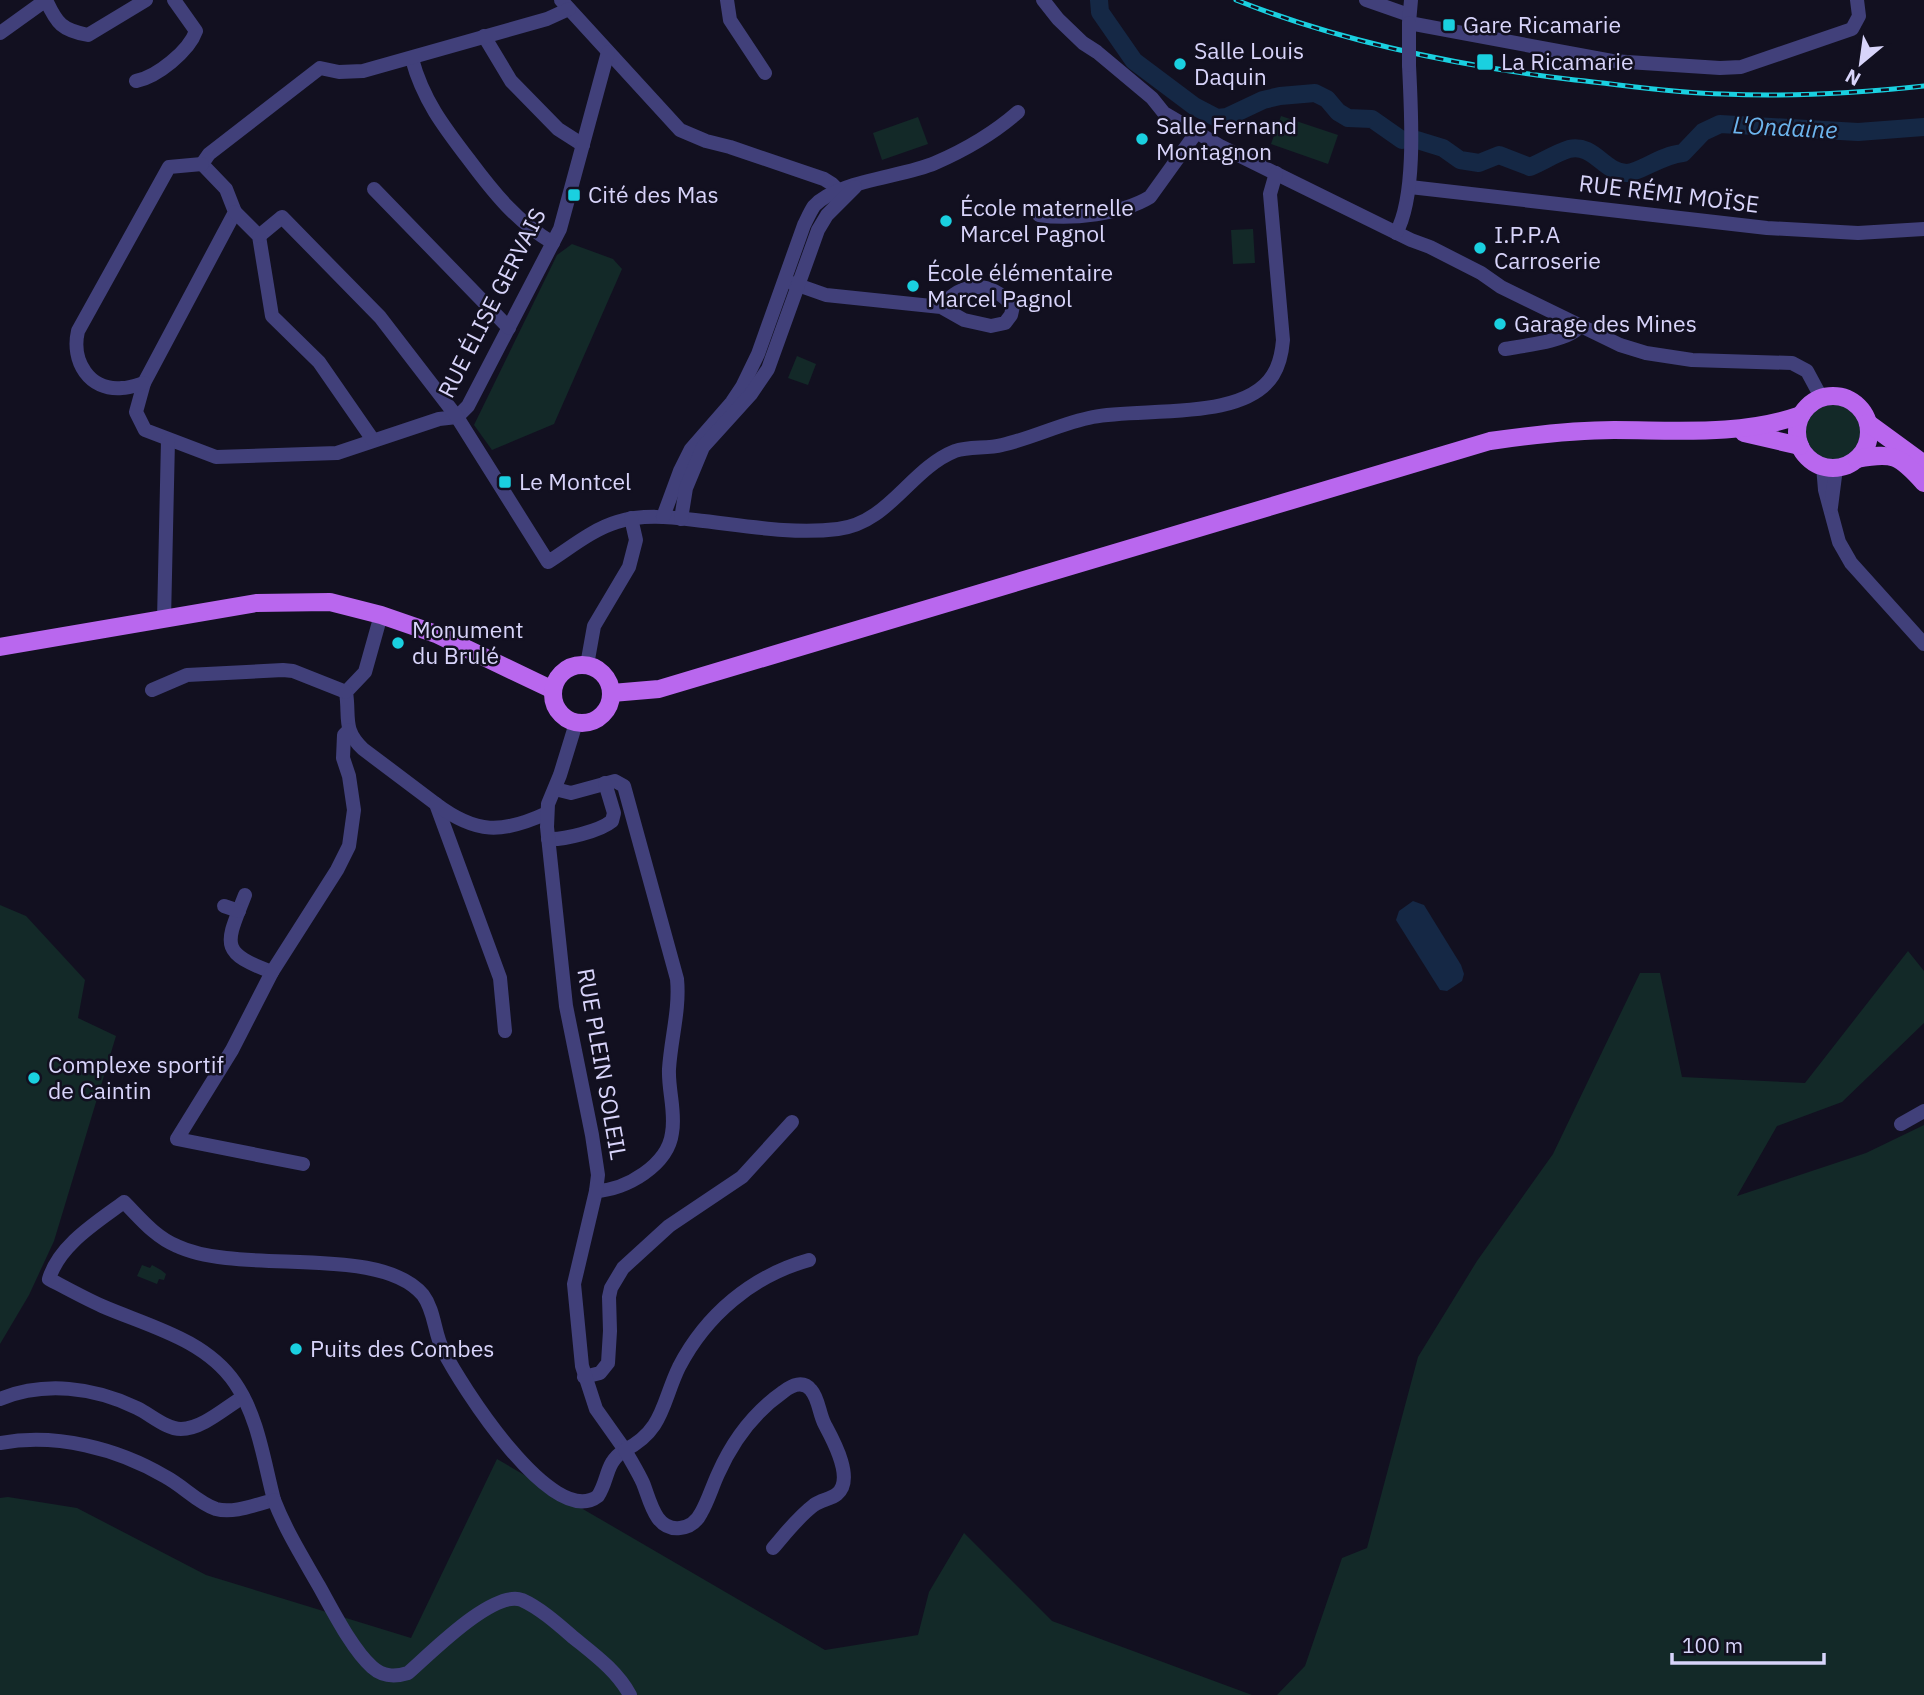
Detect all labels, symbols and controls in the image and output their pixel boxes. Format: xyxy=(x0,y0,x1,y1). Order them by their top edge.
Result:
place label: Gare Ricamarie xyxy=(1463,9,1621,39)
marker: Gare Ricamarie xyxy=(1441,17,1457,33)
north arrow xyxy=(1826,28,1896,98)
place label: Salle Louis Daquin xyxy=(1194,35,1304,91)
place label: La Ricamarie xyxy=(1501,46,1634,76)
marker: La Ricamarie xyxy=(1475,52,1495,72)
marker: Salle Louis Daquin xyxy=(1172,56,1188,72)
text: N xyxy=(1841,64,1865,92)
water label: L'Ondaine xyxy=(1732,108,1838,146)
place label: Salle Fernand Montagnon xyxy=(1156,110,1297,166)
marker: Salle Fernand Montagnon xyxy=(1134,131,1150,147)
street label: RUE RÉMI MOÏSE xyxy=(1577,167,1761,219)
place label: Cité des Mas xyxy=(588,179,719,209)
marker: Cité des Mas xyxy=(566,187,582,203)
place label: École maternelle Marcel Pagnol xyxy=(960,192,1134,248)
street label: RUE ÉLISE GERVAIS xyxy=(430,203,552,403)
marker: École maternelle Marcel Pagnol xyxy=(938,213,954,229)
place label: I.P.P.A Carroserie xyxy=(1494,219,1601,275)
marker: I.P.P.A Carroserie xyxy=(1472,240,1488,256)
place label: École élémentaire Marcel Pagnol xyxy=(927,257,1113,313)
marker: École élémentaire Marcel Pagnol xyxy=(905,278,921,294)
place label: Garage des Mines xyxy=(1514,308,1697,338)
marker: Garage des Mines xyxy=(1492,316,1508,332)
place label: Le Montcel xyxy=(519,466,631,496)
marker: Le Montcel xyxy=(497,474,513,490)
place label: Monument du Brulé xyxy=(412,614,524,670)
marker: Monument du Brulé xyxy=(390,635,406,651)
street label: RUE PLEIN SOLEIL xyxy=(571,966,635,1162)
place label: Complexe sportif de Caintin xyxy=(48,1049,224,1105)
marker: Complexe sportif de Caintin xyxy=(26,1070,42,1086)
place label: Puits des Combes xyxy=(310,1333,494,1363)
marker: Puits des Combes xyxy=(288,1341,304,1357)
scale bar xyxy=(1672,1622,1824,1666)
text: 100 m xyxy=(1682,1631,1743,1659)

